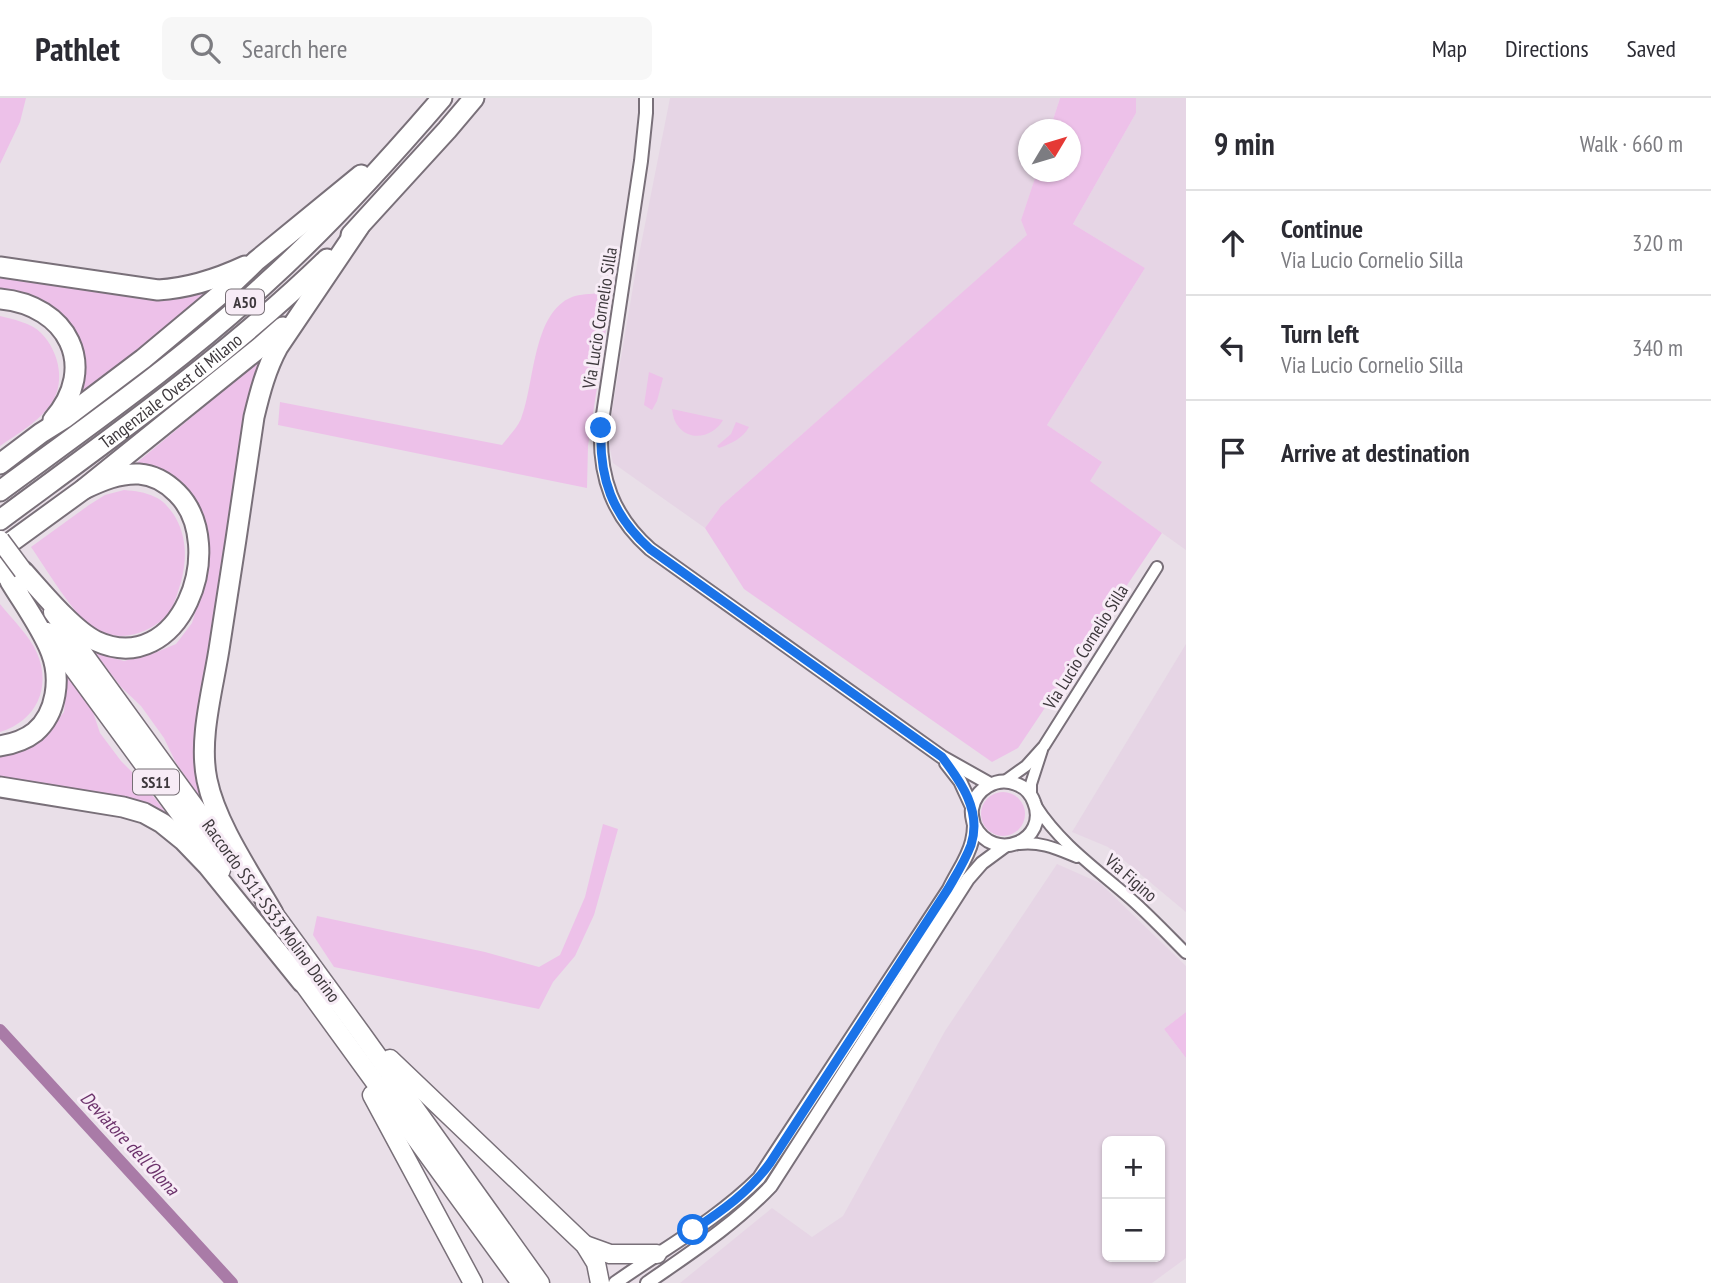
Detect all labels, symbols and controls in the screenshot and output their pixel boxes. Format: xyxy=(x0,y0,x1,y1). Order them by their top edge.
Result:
search box xyxy=(162,17,652,80)
text: Pathlet xyxy=(35,27,120,70)
icon: search xyxy=(186,29,224,67)
text: Search here xyxy=(242,32,347,65)
text: Map xyxy=(1432,33,1467,64)
text: Directions xyxy=(1505,33,1589,64)
text: Saved xyxy=(1627,33,1676,64)
north arrow xyxy=(1018,119,1081,182)
text: 9 min xyxy=(1214,124,1275,163)
text: Walk · 660 m xyxy=(1580,129,1683,158)
text: Continue xyxy=(1281,212,1363,245)
icon: ahead xyxy=(1214,224,1252,262)
text: 320 m xyxy=(1632,228,1683,257)
text: Via Lucio Cornelio Silla xyxy=(1281,245,1464,274)
street label: Via Lucio Cornelio Silla xyxy=(577,246,622,391)
road number: A50 xyxy=(226,290,264,314)
text: Turn left xyxy=(1281,317,1359,350)
street label: Tangenziale Ovest di Milano xyxy=(95,328,247,454)
icon: left xyxy=(1214,329,1252,367)
text: 340 m xyxy=(1632,333,1683,362)
text: Via Lucio Cornelio Silla xyxy=(1281,350,1464,379)
route end xyxy=(585,412,616,443)
icon: arrive xyxy=(1214,434,1252,472)
text: Arrive at destination xyxy=(1281,436,1470,469)
street label: Via Lucio Cornelio Silla xyxy=(1037,580,1133,714)
road number: SS11 xyxy=(133,769,179,794)
street label: Raccordo SS11-SS33 Molino Dorino xyxy=(197,815,346,1007)
street label: Via Figino xyxy=(1100,848,1162,907)
water label: Deviatore dell'Olona xyxy=(76,1086,185,1201)
map controls xyxy=(1102,1136,1165,1262)
button: + xyxy=(1102,1136,1165,1199)
button: − xyxy=(1102,1199,1165,1262)
route start xyxy=(677,1214,708,1245)

